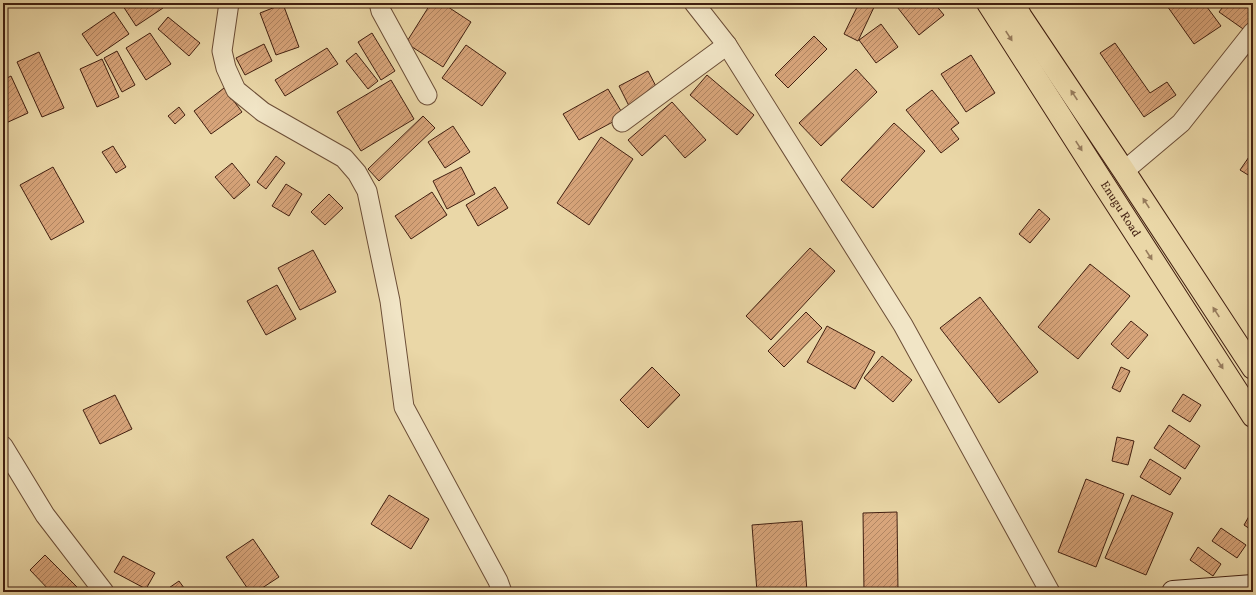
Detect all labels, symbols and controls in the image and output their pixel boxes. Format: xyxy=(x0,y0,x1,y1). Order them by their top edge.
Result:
one-way arrow xyxy=(1005,30,1012,42)
one-way arrow xyxy=(1070,89,1077,101)
one-way arrow xyxy=(1075,140,1082,152)
street label: Enugu Road xyxy=(1096,178,1144,241)
one-way arrow xyxy=(1142,197,1149,209)
one-way arrow xyxy=(1145,250,1153,260)
one-way arrow xyxy=(1213,306,1220,318)
one-way arrow xyxy=(1216,358,1223,370)

